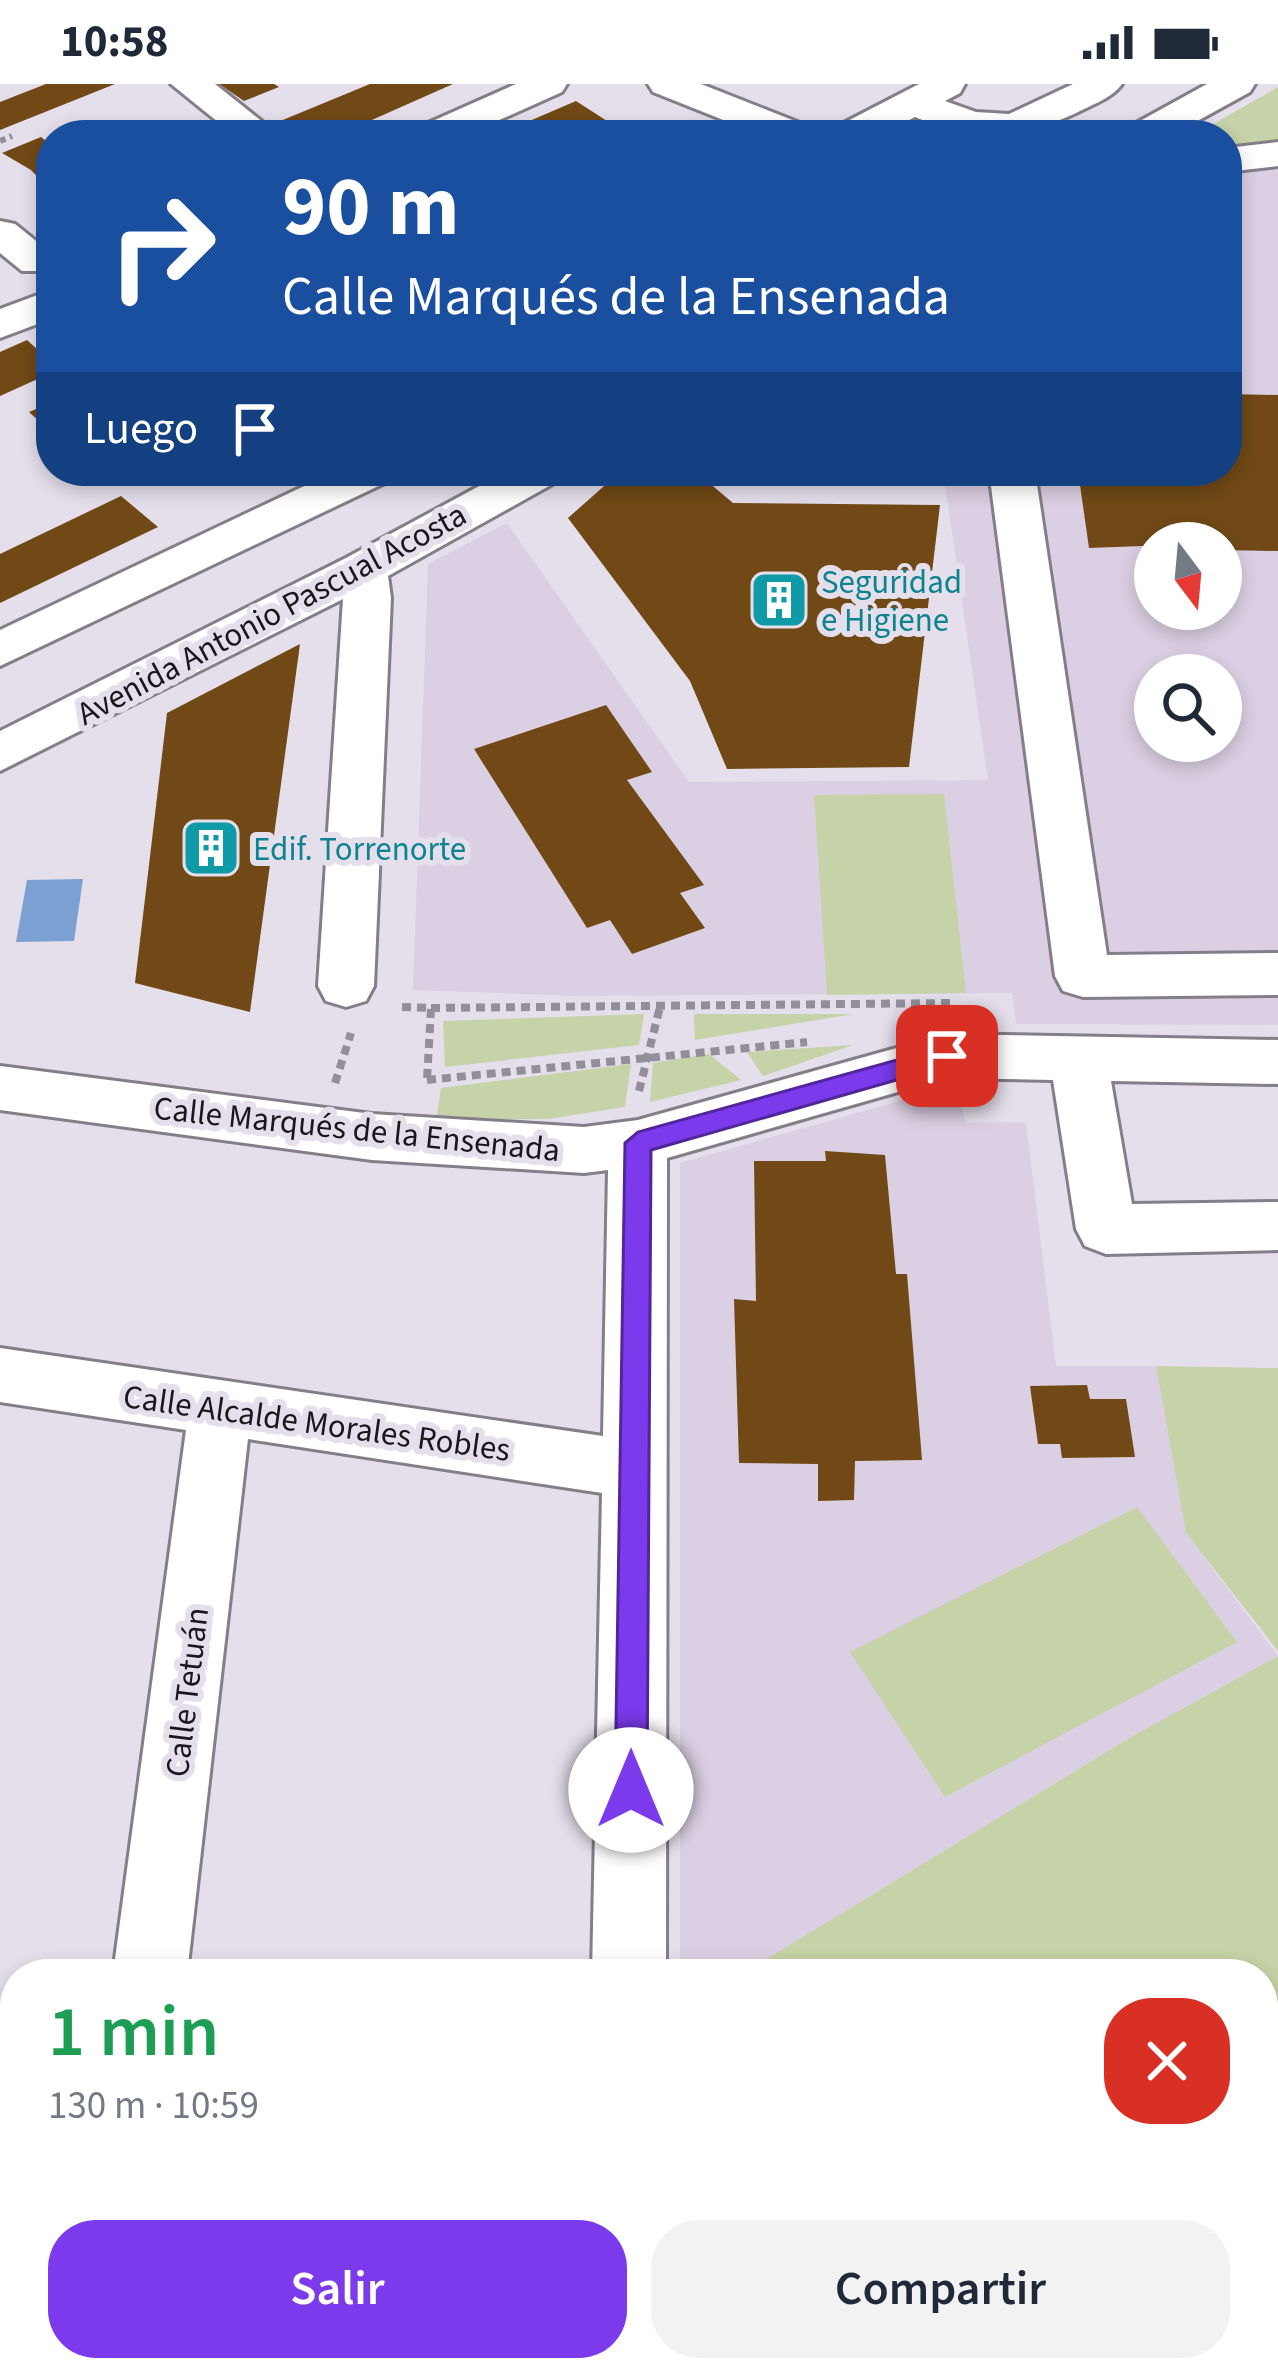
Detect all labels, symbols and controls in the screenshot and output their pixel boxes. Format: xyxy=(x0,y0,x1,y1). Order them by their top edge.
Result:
text: 10:58 xyxy=(60,10,169,74)
text: 90 m xyxy=(282,148,460,268)
icon: right xyxy=(84,168,240,324)
text: Calle Marqués de la Ensenada xyxy=(282,259,950,336)
icon: arrive xyxy=(222,396,288,462)
text: Luego xyxy=(84,397,198,461)
street label: Avenida Antonio Pascual Acosta xyxy=(69,491,475,737)
north arrow xyxy=(1134,522,1242,630)
map controls xyxy=(1134,522,1242,762)
place label: Seguridad e Higiene xyxy=(821,559,962,644)
building icon: Seguridad e Higiene xyxy=(748,569,810,631)
button: search xyxy=(1134,654,1242,762)
building icon: Edif. Torrenorte xyxy=(180,817,242,879)
place label: Edif. Torrenorte xyxy=(253,826,466,873)
pin xyxy=(896,1005,998,1107)
icon: arrive xyxy=(914,1023,980,1089)
street label: Calle Marqués de la Ensenada xyxy=(151,1085,562,1174)
street label: Calle Alcalde Morales Robles xyxy=(120,1373,513,1474)
street label: Calle Tetuán xyxy=(154,1605,221,1780)
position arrow xyxy=(568,1727,694,1853)
text: 1 min xyxy=(48,1981,219,2084)
button: close xyxy=(1104,1998,1230,2124)
text: 130 m · 10:59 xyxy=(48,2078,259,2134)
button: Salir xyxy=(48,2220,627,2358)
button: Compartir xyxy=(651,2220,1230,2358)

